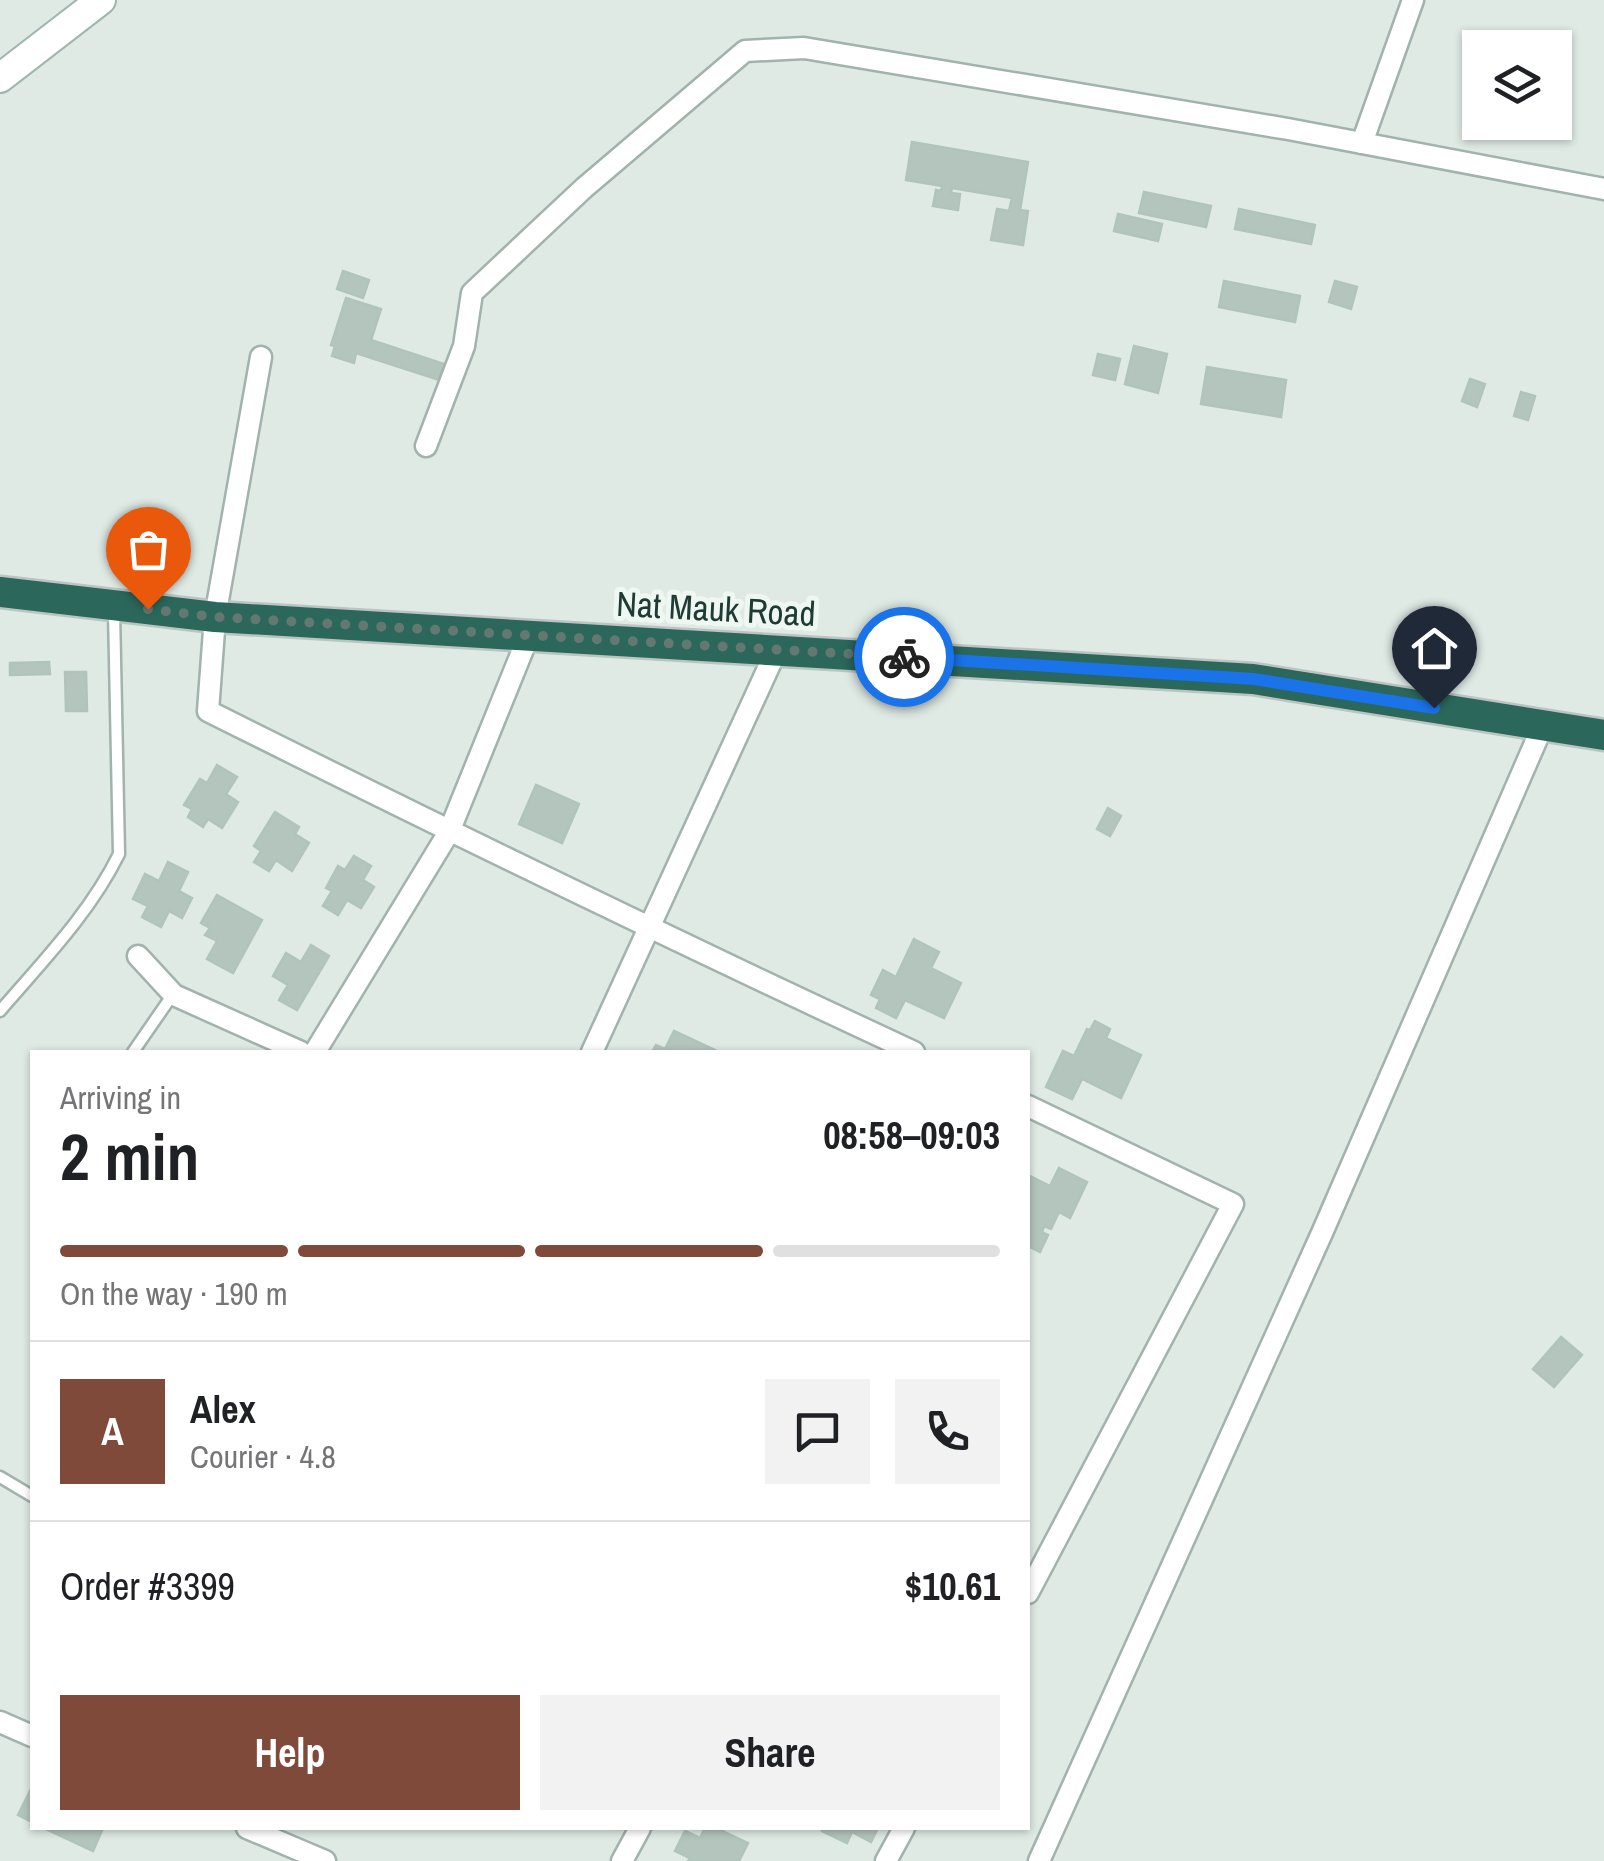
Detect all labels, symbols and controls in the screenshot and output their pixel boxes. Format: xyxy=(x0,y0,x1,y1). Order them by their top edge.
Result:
map controls xyxy=(1462,30,1572,140)
button: layers xyxy=(1462,30,1572,140)
pin xyxy=(106,507,191,610)
icon: bag xyxy=(121,522,176,577)
street label: Nat Mauk Road xyxy=(615,580,817,637)
pin xyxy=(1392,606,1477,709)
courier xyxy=(854,607,954,707)
icon: home xyxy=(1407,621,1462,676)
icon: bike xyxy=(877,630,932,685)
text: Arriving in xyxy=(60,1076,181,1119)
text: 08:58–09:03 xyxy=(823,1110,1000,1161)
text: 2 min xyxy=(60,1113,199,1200)
text: On the way · 190 m xyxy=(60,1272,288,1315)
button: chat xyxy=(765,1379,870,1484)
button: phone xyxy=(895,1379,1000,1484)
text: Alex xyxy=(190,1384,256,1435)
text: A xyxy=(101,1406,124,1457)
text: Courier · 4.8 xyxy=(190,1435,336,1478)
text: Order #3399 xyxy=(60,1561,235,1612)
text: $10.61 xyxy=(905,1561,1000,1612)
button: Help xyxy=(60,1695,520,1810)
button: Share xyxy=(540,1695,1000,1810)

